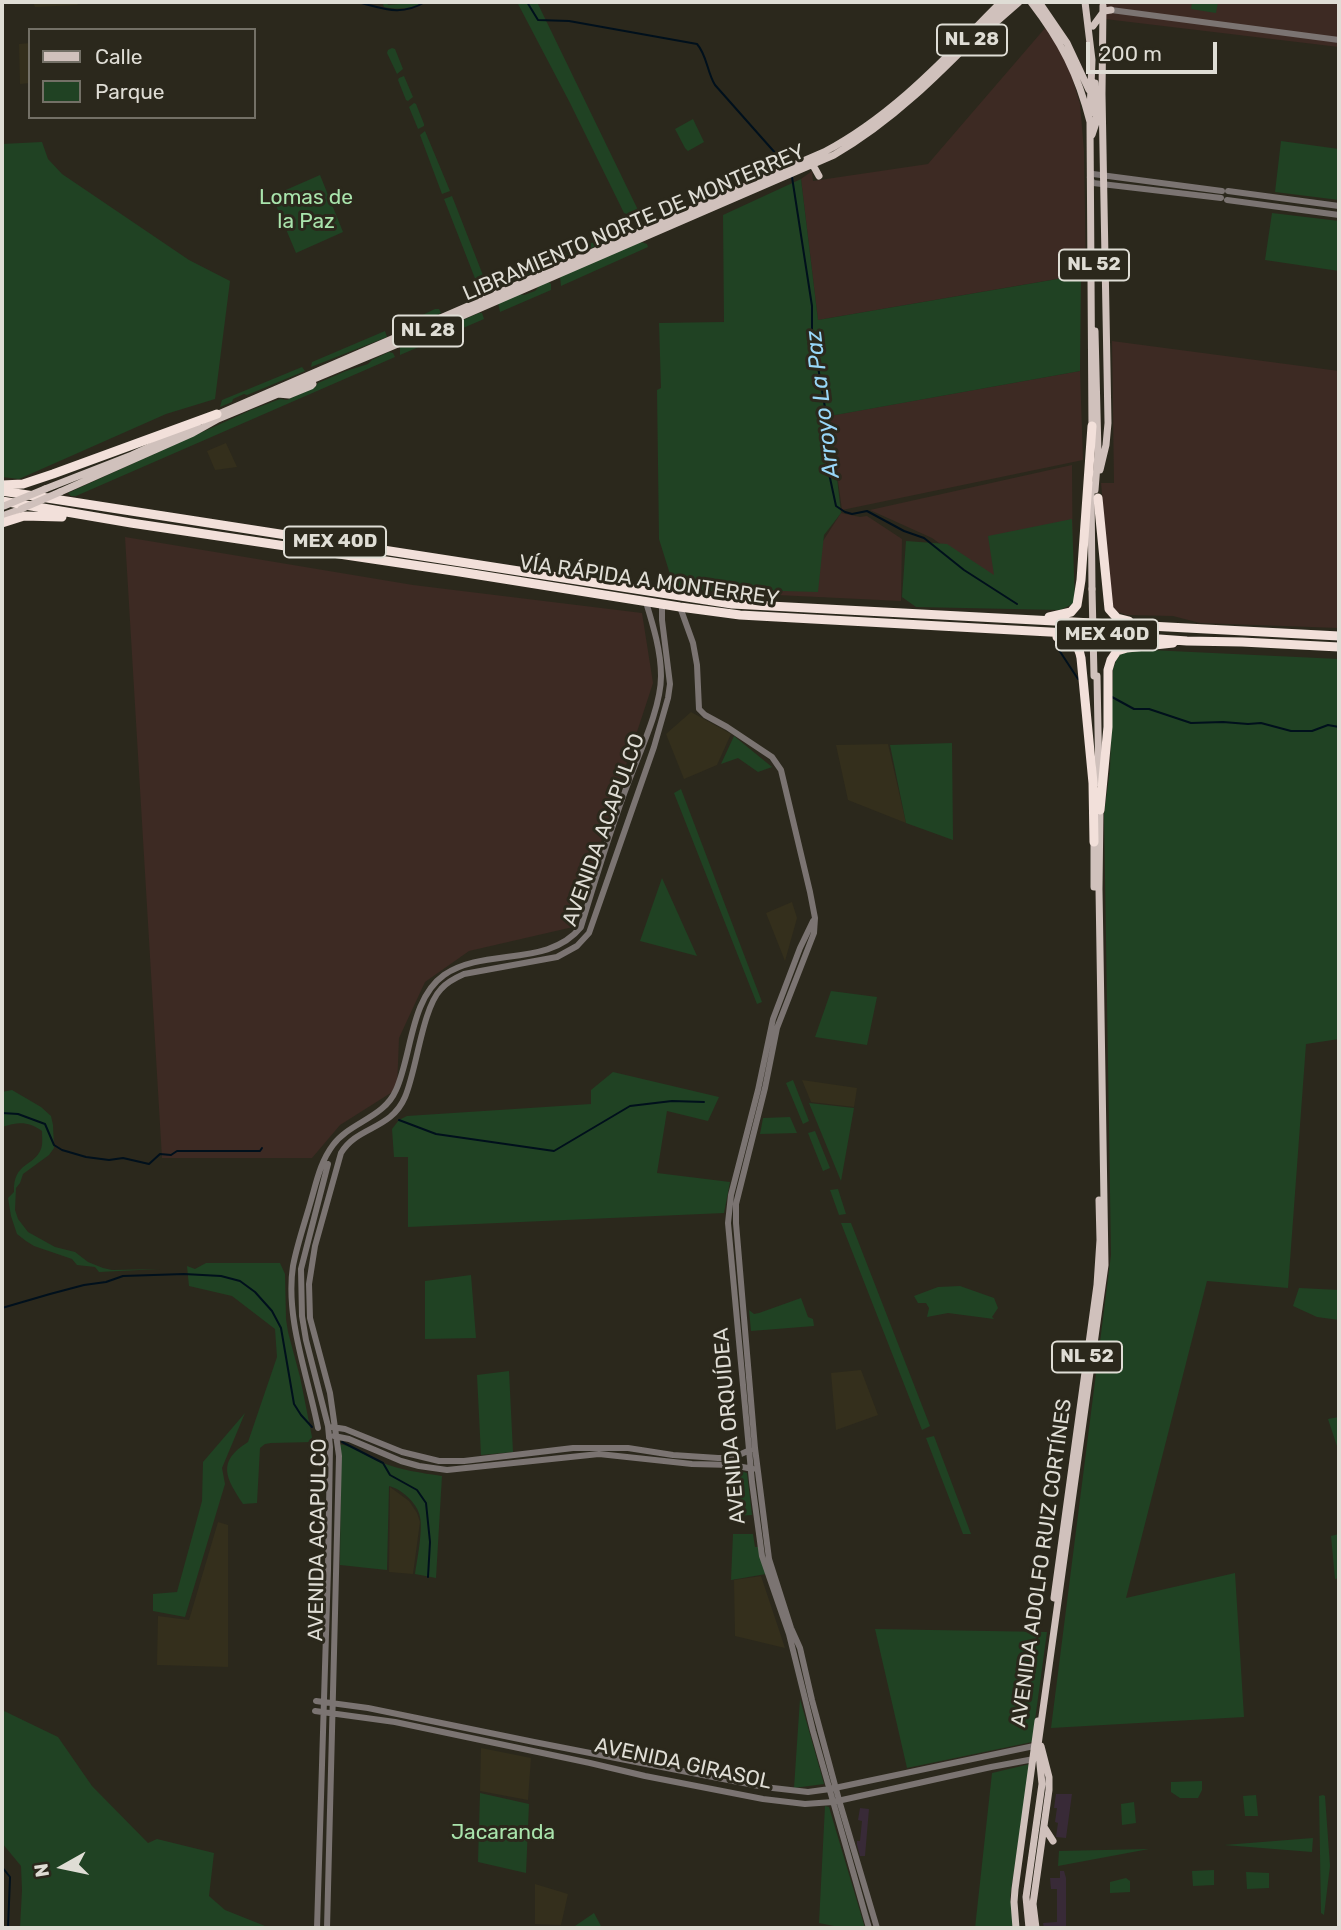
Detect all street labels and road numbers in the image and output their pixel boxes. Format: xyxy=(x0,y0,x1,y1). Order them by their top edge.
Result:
road number: NL 28 xyxy=(937,24,1007,56)
street label: LIBRAMIENTO NORTE DE MONTERREY xyxy=(459,139,809,307)
road number: NL 52 xyxy=(1059,249,1129,280)
road number: NL 28 xyxy=(393,316,463,346)
road number: MEX 40D xyxy=(284,526,386,558)
street label: VÍA RÁPIDA A MONTERREY xyxy=(517,550,781,612)
road number: MEX 40D xyxy=(1056,620,1158,650)
street label: AVENIDA ACAPULCO xyxy=(557,730,651,930)
street label: AVENIDA ORQUÍDEA xyxy=(709,1327,751,1525)
road number: NL 52 xyxy=(1052,1342,1122,1372)
street label: AVENIDA ADOLFO RUIZ CORTÍNES xyxy=(1006,1397,1078,1729)
street label: AVENIDA ACAPULCO xyxy=(304,1438,332,1642)
street label: AVENIDA GIRASOL xyxy=(592,1733,774,1795)

